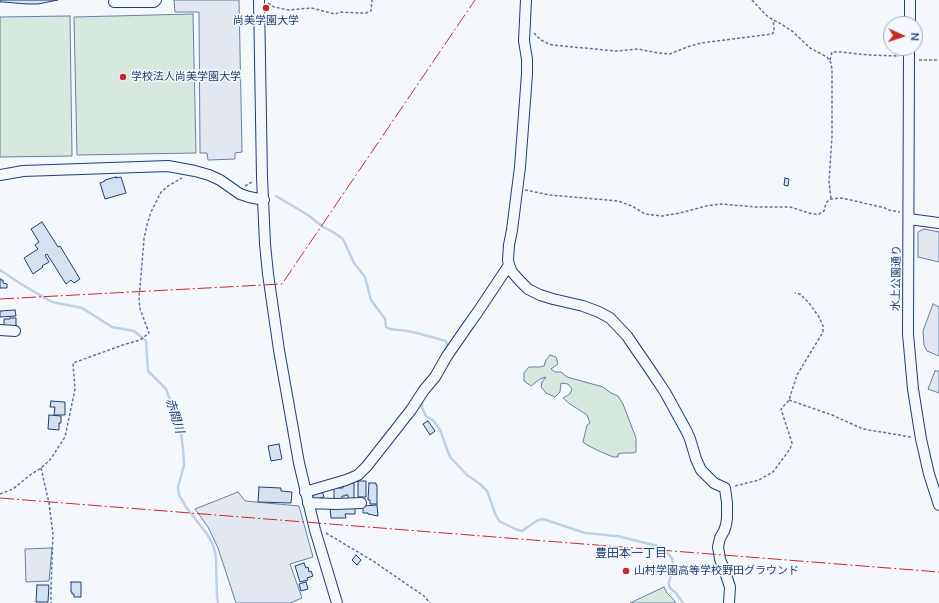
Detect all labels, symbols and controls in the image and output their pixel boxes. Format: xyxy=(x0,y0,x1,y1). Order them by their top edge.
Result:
marker: 尚美学園大学 xyxy=(261,3,271,13)
place label: 尚美学園大学 xyxy=(233,14,299,28)
north arrow xyxy=(883,16,923,56)
text: N xyxy=(907,32,922,41)
place label: 学校法人尚美学園大学 xyxy=(131,70,241,84)
marker: 学校法人尚美学園大学 xyxy=(118,72,128,82)
street label: 水上公園通り xyxy=(890,245,904,311)
water label: 赤間川 xyxy=(162,397,186,435)
district label: 豊田本一丁目 xyxy=(595,547,667,561)
place label: 山村学園高等学校野田グラウンド xyxy=(634,564,799,578)
marker: 山村学園高等学校野田グラウンド xyxy=(621,566,631,576)

